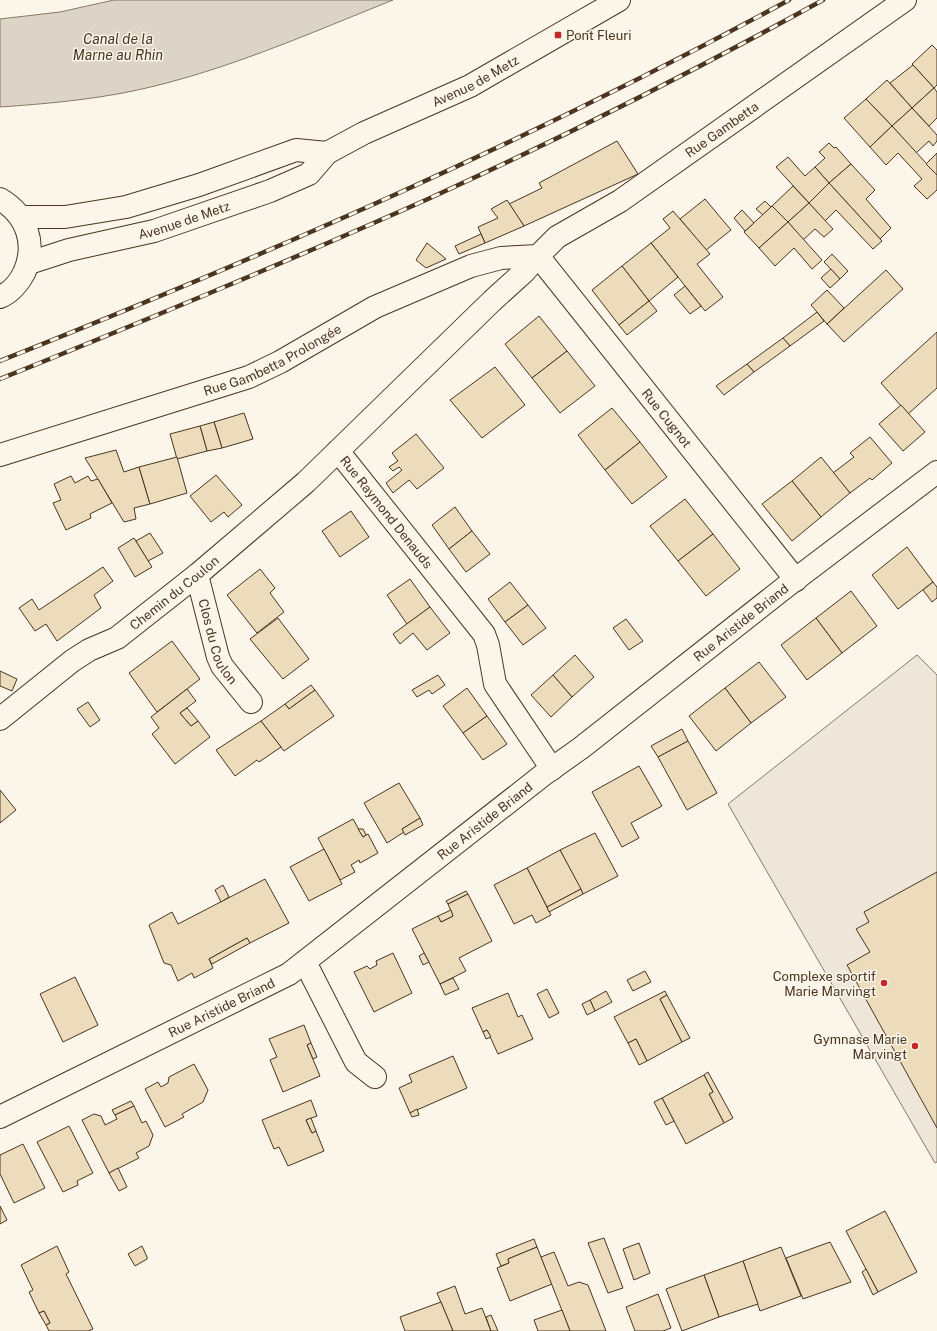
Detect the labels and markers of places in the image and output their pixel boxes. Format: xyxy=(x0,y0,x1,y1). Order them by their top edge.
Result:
place label: Pont Fleuri xyxy=(566,28,632,43)
marker: Pont Fleuri xyxy=(553,30,563,40)
place label: Complexe sportif Marie Marvingt xyxy=(773,969,876,999)
marker: Complexe sportif Marie Marvingt xyxy=(879,978,889,988)
place label: Gymnase Marie Marvingt xyxy=(813,1032,907,1062)
marker: Gymnase Marie Marvingt xyxy=(910,1041,920,1051)

